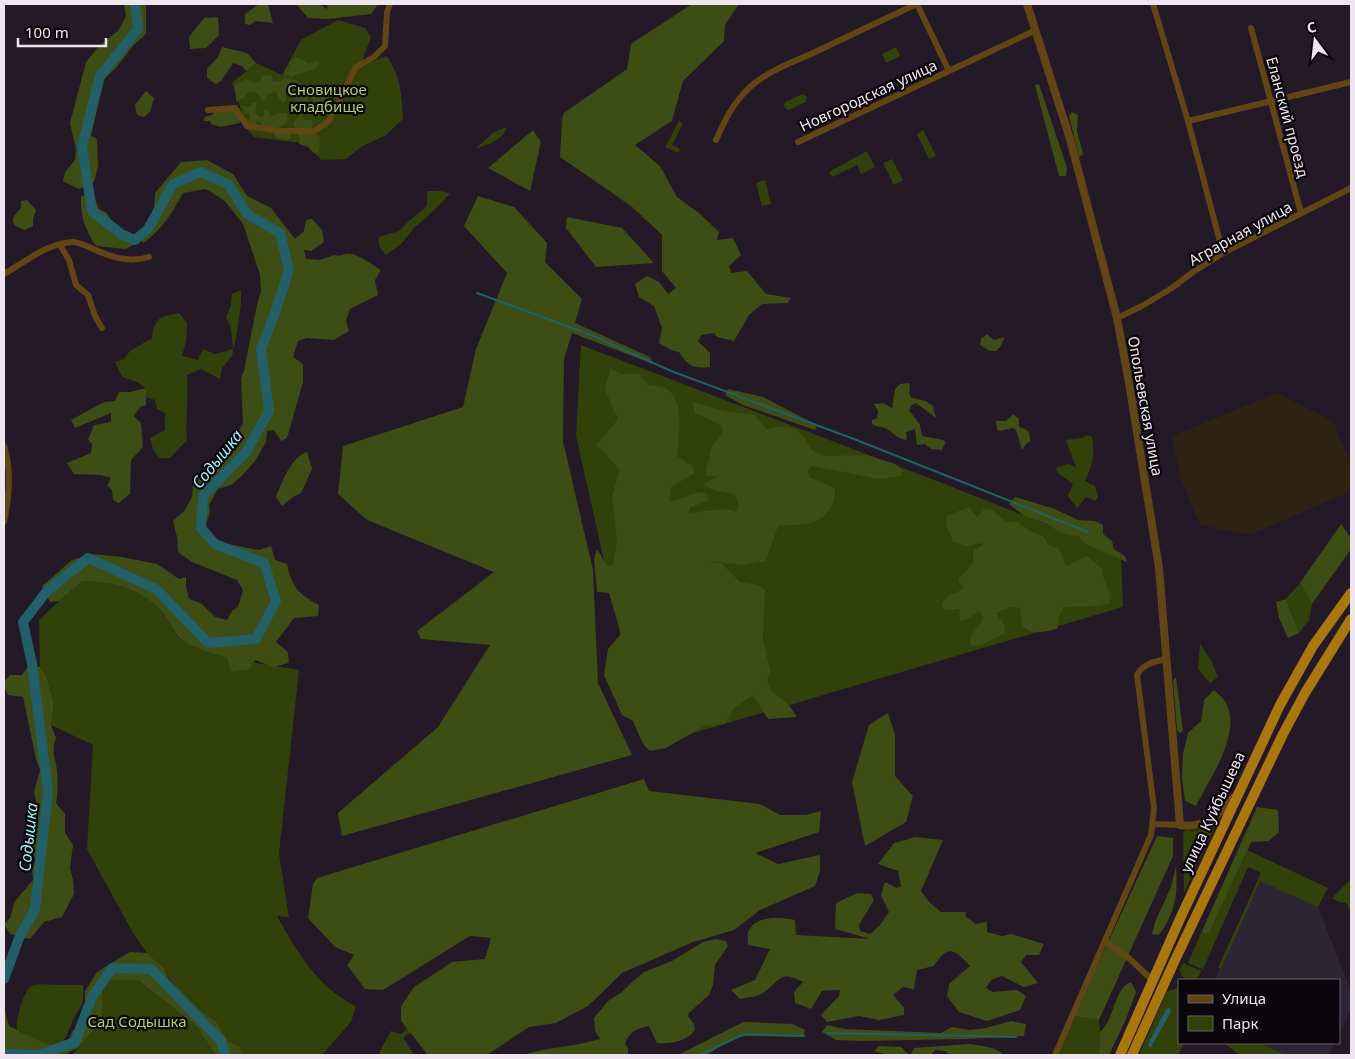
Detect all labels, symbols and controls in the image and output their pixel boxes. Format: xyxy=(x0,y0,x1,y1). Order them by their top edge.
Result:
scale bar xyxy=(18,15,105,47)
north arrow xyxy=(1290,15,1340,65)
text: С xyxy=(1305,17,1318,37)
text: 100 m xyxy=(25,22,69,42)
street label: Новгородская улица xyxy=(796,54,940,136)
street label: Еланский проезд xyxy=(1262,54,1314,180)
park label: Сновицкое кладбище xyxy=(287,79,367,116)
street label: Аграрная улица xyxy=(1185,196,1295,270)
street label: Опольевская улица xyxy=(1124,335,1168,477)
water label: Содышка xyxy=(187,425,247,493)
street label: улица Куйбышева xyxy=(1175,748,1249,876)
water label: Содышка xyxy=(13,801,43,873)
legend xyxy=(1178,979,1340,1044)
text: Улица xyxy=(1222,988,1266,1008)
park label: Сад Содышка xyxy=(87,1011,187,1031)
text: Парк xyxy=(1222,1013,1258,1033)

